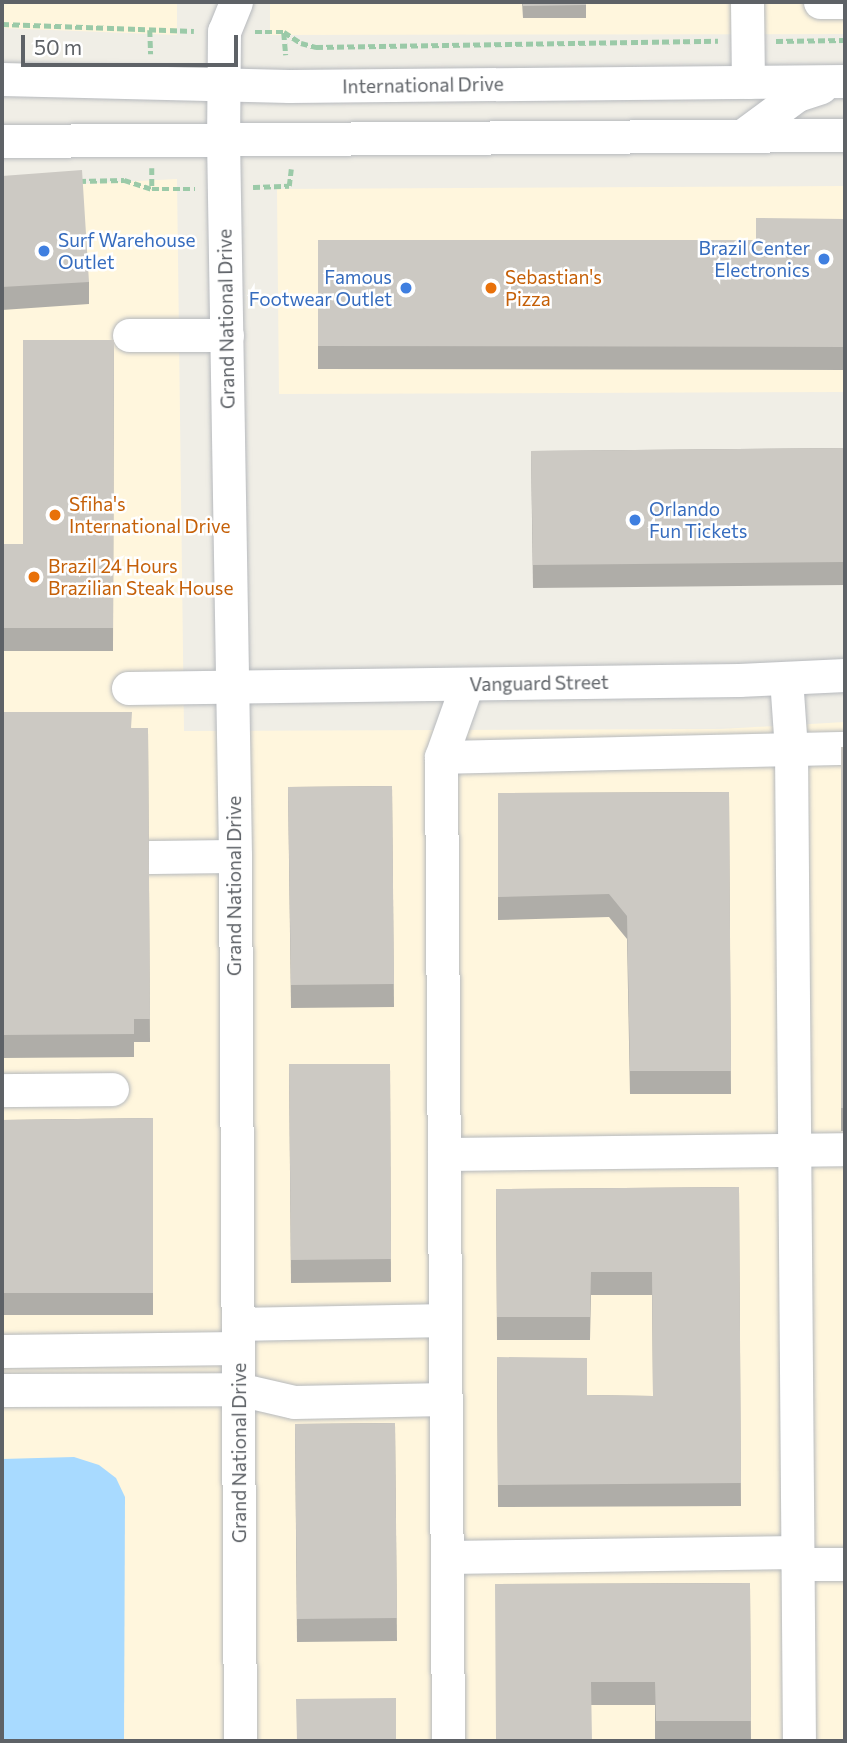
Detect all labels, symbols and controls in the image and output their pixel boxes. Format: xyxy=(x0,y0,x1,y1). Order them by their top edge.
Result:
scale bar xyxy=(24,21,242,65)
text: 50 m xyxy=(34,34,82,59)
street label: International Drive xyxy=(342,72,504,98)
place label: Surf Warehouse Outlet xyxy=(58,229,196,273)
street label: Grand National Drive xyxy=(213,229,239,409)
place label: Brazil Center Electronics xyxy=(698,237,810,281)
marker: Surf Warehouse Outlet xyxy=(36,243,52,259)
marker: Brazil Center Electronics xyxy=(816,251,832,267)
place label: Famous Footwear Outlet xyxy=(249,266,392,310)
place label: Sebastian's Pizza xyxy=(505,266,602,310)
marker: Famous Footwear Outlet xyxy=(398,280,414,296)
marker: Sebastian's Pizza xyxy=(483,280,499,296)
place label: Sfiha's International Drive xyxy=(69,493,230,537)
place label: Orlando Fun Tickets xyxy=(649,498,747,542)
marker: Sfiha's International Drive xyxy=(47,507,63,523)
marker: Orlando Fun Tickets xyxy=(627,512,643,528)
place label: Brazil 24 Hours Brazilian Steak House xyxy=(48,555,233,599)
marker: Brazil 24 Hours Brazilian Steak House xyxy=(26,569,42,585)
street label: Vanguard Street xyxy=(469,670,609,696)
street label: Grand National Drive xyxy=(223,796,245,976)
street label: Grand National Drive xyxy=(228,1363,250,1543)

